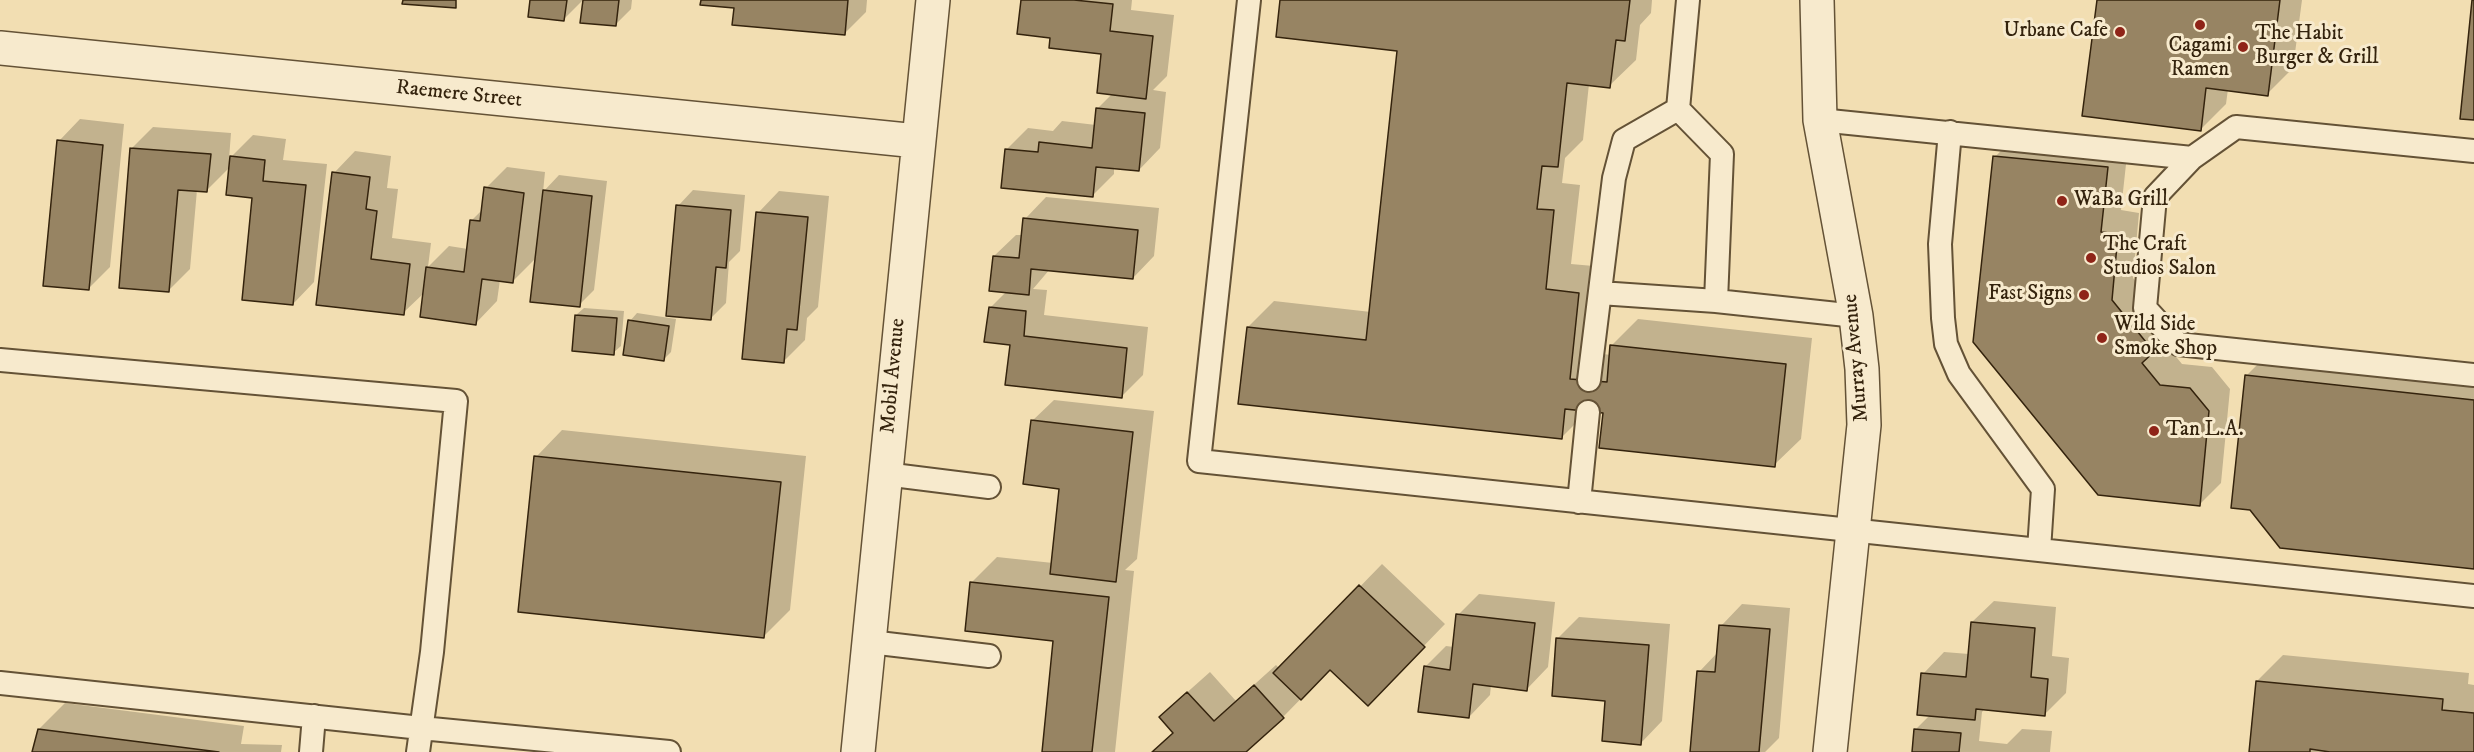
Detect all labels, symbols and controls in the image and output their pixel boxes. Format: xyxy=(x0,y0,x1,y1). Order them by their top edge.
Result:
marker: Cagami Ramen xyxy=(2193,18,2207,32)
place label: Urbane Cafe xyxy=(2003,19,2108,45)
place label: The Habit Burger & Grill xyxy=(2255,22,2379,72)
marker: Urbane Cafe xyxy=(2113,25,2127,39)
place label: Cagami Ramen xyxy=(2168,34,2232,84)
marker: The Habit Burger & Grill xyxy=(2236,40,2250,54)
street label: Raemere Street xyxy=(395,76,523,114)
place label: WaBa Grill xyxy=(2074,188,2168,214)
marker: WaBa Grill xyxy=(2055,194,2069,208)
place label: The Craft Studios Salon xyxy=(2103,233,2216,283)
marker: The Craft Studios Salon xyxy=(2084,251,2098,265)
place label: Fast Signs xyxy=(1988,282,2072,308)
marker: Fast Signs xyxy=(2077,288,2091,302)
street label: Murray Avenue xyxy=(1839,293,1875,423)
place label: Wild Side Smoke Shop xyxy=(2114,313,2217,363)
street label: Mobil Avenue xyxy=(876,317,912,435)
marker: Wild Side Smoke Shop xyxy=(2095,331,2109,345)
place label: Tan L.A. xyxy=(2166,418,2244,444)
marker: Tan L.A. xyxy=(2147,424,2161,438)

